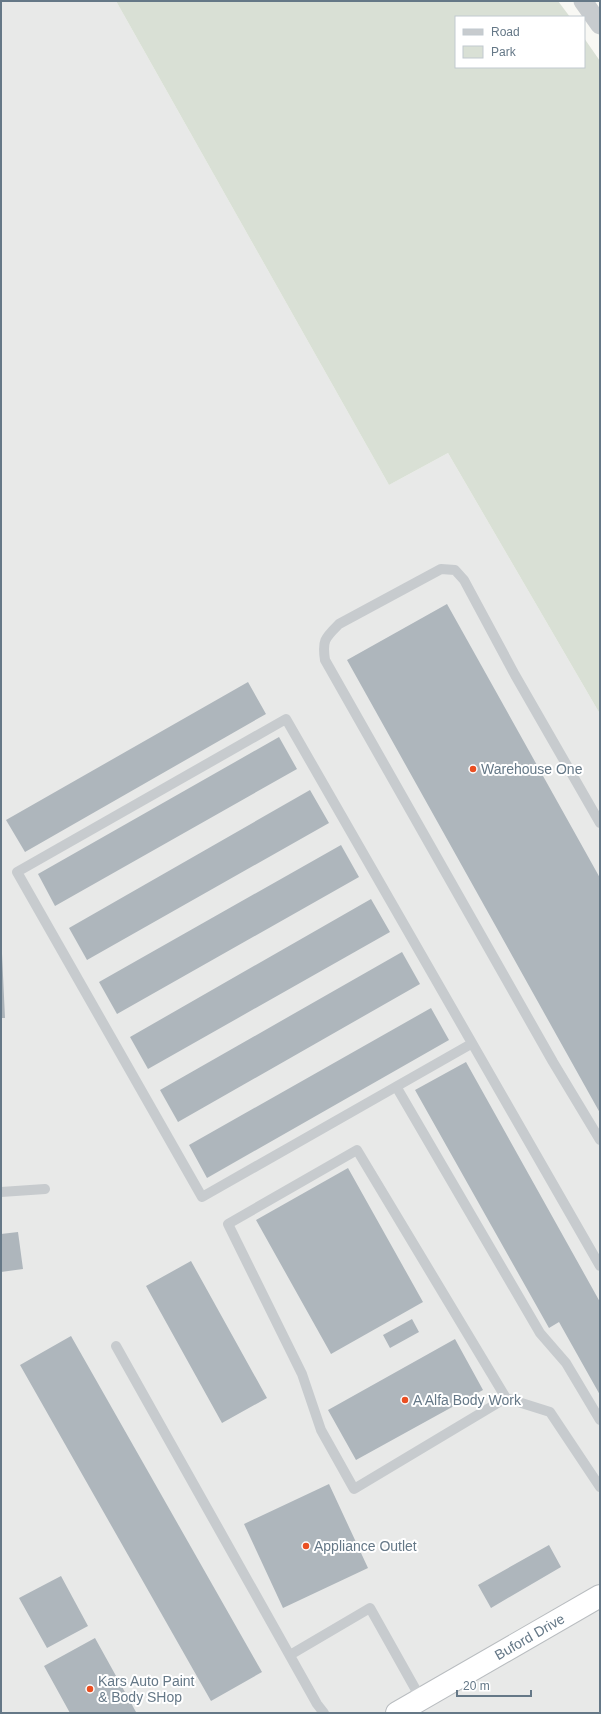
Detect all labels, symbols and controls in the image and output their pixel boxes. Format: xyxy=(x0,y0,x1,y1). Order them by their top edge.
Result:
legend xyxy=(455,16,585,68)
text: Road xyxy=(491,25,520,39)
text: Park xyxy=(491,45,517,59)
place label: Warehouse One xyxy=(481,761,583,777)
marker: Warehouse One xyxy=(468,764,478,774)
place label: A Alfa Body Work xyxy=(413,1392,522,1408)
marker: A Alfa Body Work xyxy=(400,1395,410,1405)
place label: Appliance Outlet xyxy=(314,1538,417,1554)
marker: Appliance Outlet xyxy=(301,1541,311,1551)
street label: Buford Drive xyxy=(492,1610,567,1663)
scale bar xyxy=(457,1672,531,1698)
place label: Kars Auto Paint & Body SHop xyxy=(98,1673,195,1705)
text: 20 m xyxy=(463,1679,490,1693)
marker: Kars Auto Paint & Body SHop xyxy=(85,1684,95,1694)

